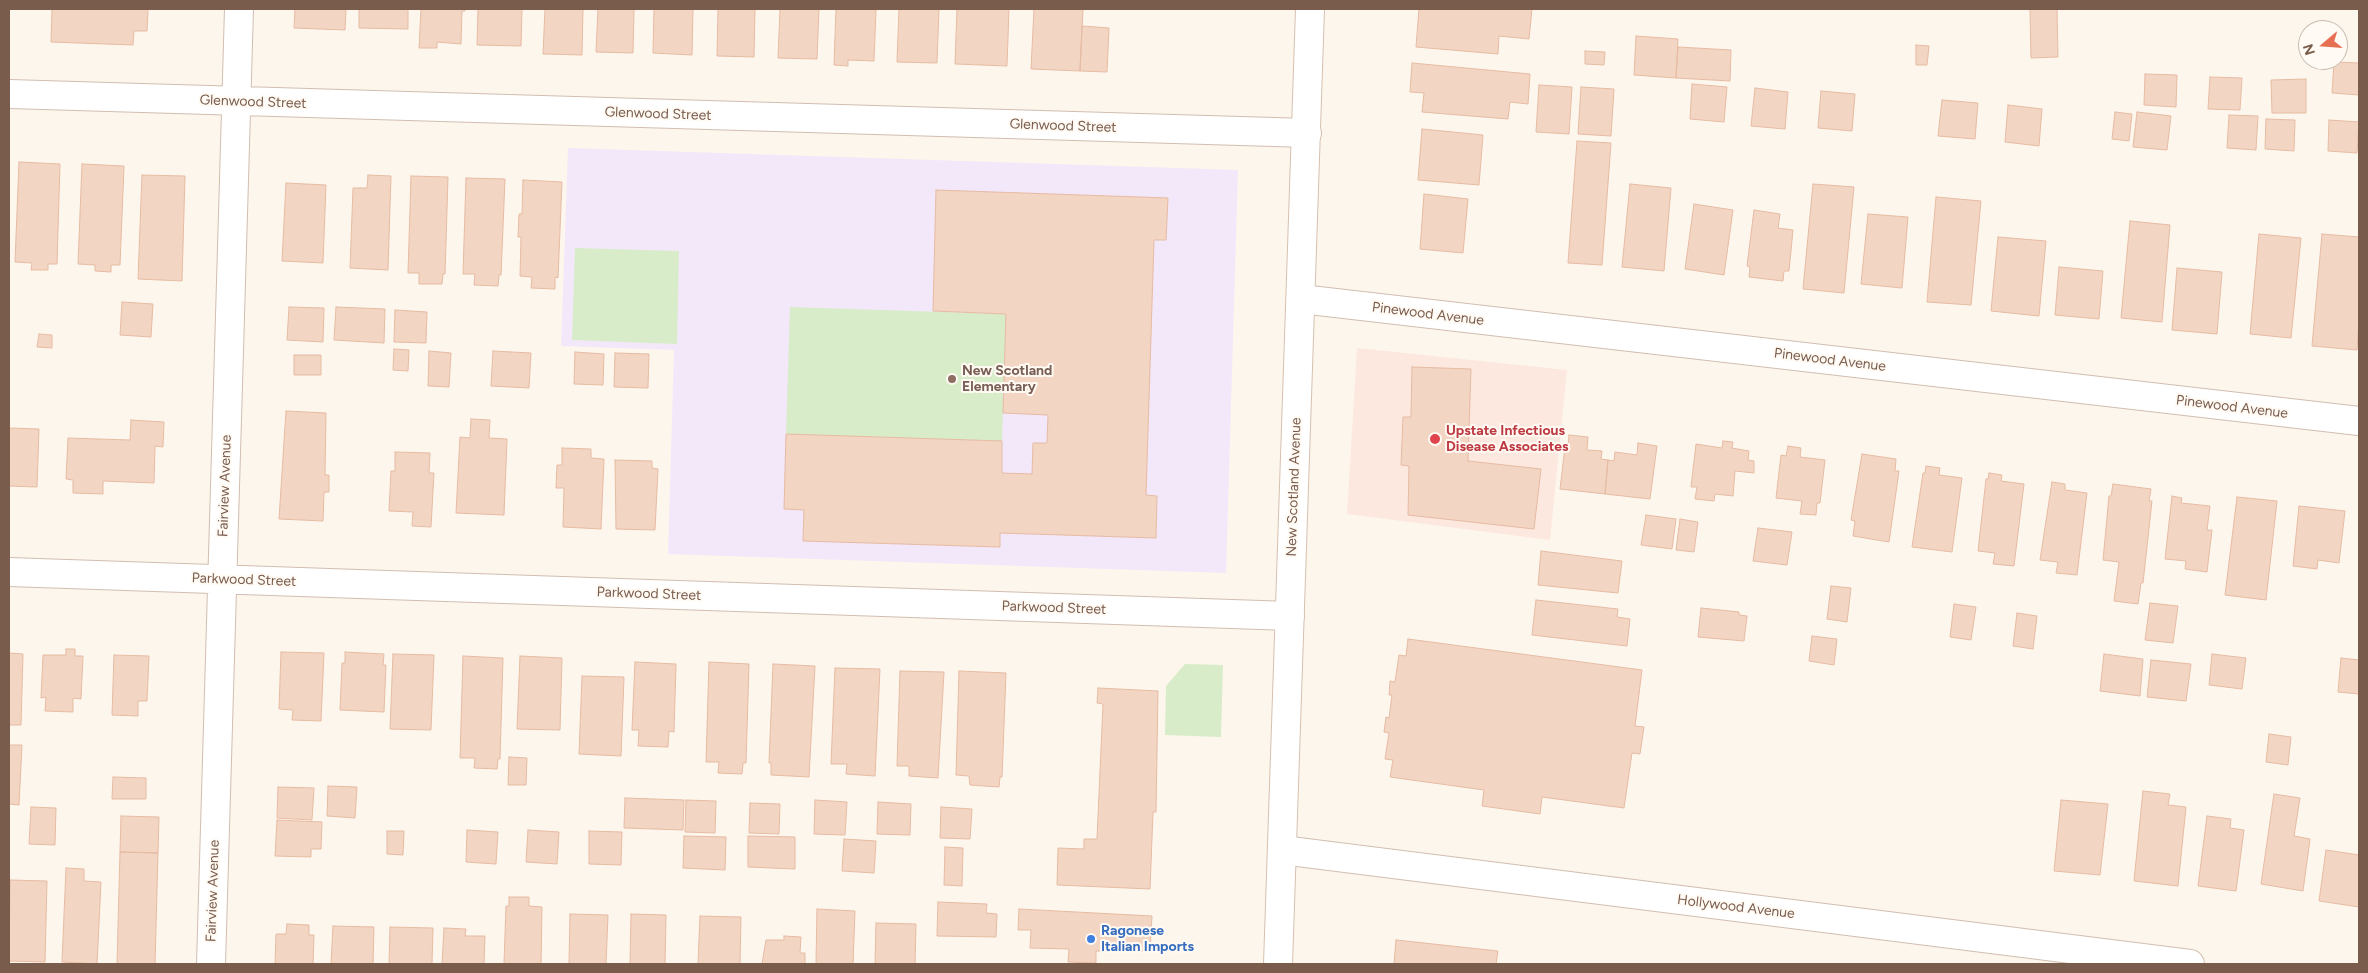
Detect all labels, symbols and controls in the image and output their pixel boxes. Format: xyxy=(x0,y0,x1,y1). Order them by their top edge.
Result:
north arrow xyxy=(2298,20,2348,70)
text: N xyxy=(2299,42,2319,57)
street label: Glenwood Street xyxy=(199,92,307,112)
street label: Glenwood Street xyxy=(604,104,712,124)
street label: Glenwood Street xyxy=(1009,116,1117,136)
street label: Pinewood Avenue xyxy=(1371,299,1485,329)
street label: Pinewood Avenue xyxy=(1773,345,1887,375)
place label: New Scotland Elementary xyxy=(962,363,1052,396)
marker: New Scotland Elementary xyxy=(946,373,958,385)
street label: Pinewood Avenue xyxy=(2175,392,2289,422)
street label: New Scotland Avenue xyxy=(1283,417,1305,557)
place label: Upstate Infectious Disease Associates xyxy=(1446,423,1569,456)
marker: Upstate Infectious Disease Associates xyxy=(1428,432,1442,446)
street label: Fairview Avenue xyxy=(215,435,235,537)
street label: Parkwood Street xyxy=(191,570,297,590)
street label: Parkwood Street xyxy=(596,584,702,604)
street label: Parkwood Street xyxy=(1001,598,1107,618)
street label: Fairview Avenue xyxy=(203,840,223,942)
street label: Hollywood Avenue xyxy=(1676,891,1796,923)
place label: Ragonese Italian Imports xyxy=(1101,923,1194,956)
marker: Ragonese Italian Imports xyxy=(1085,933,1097,945)

